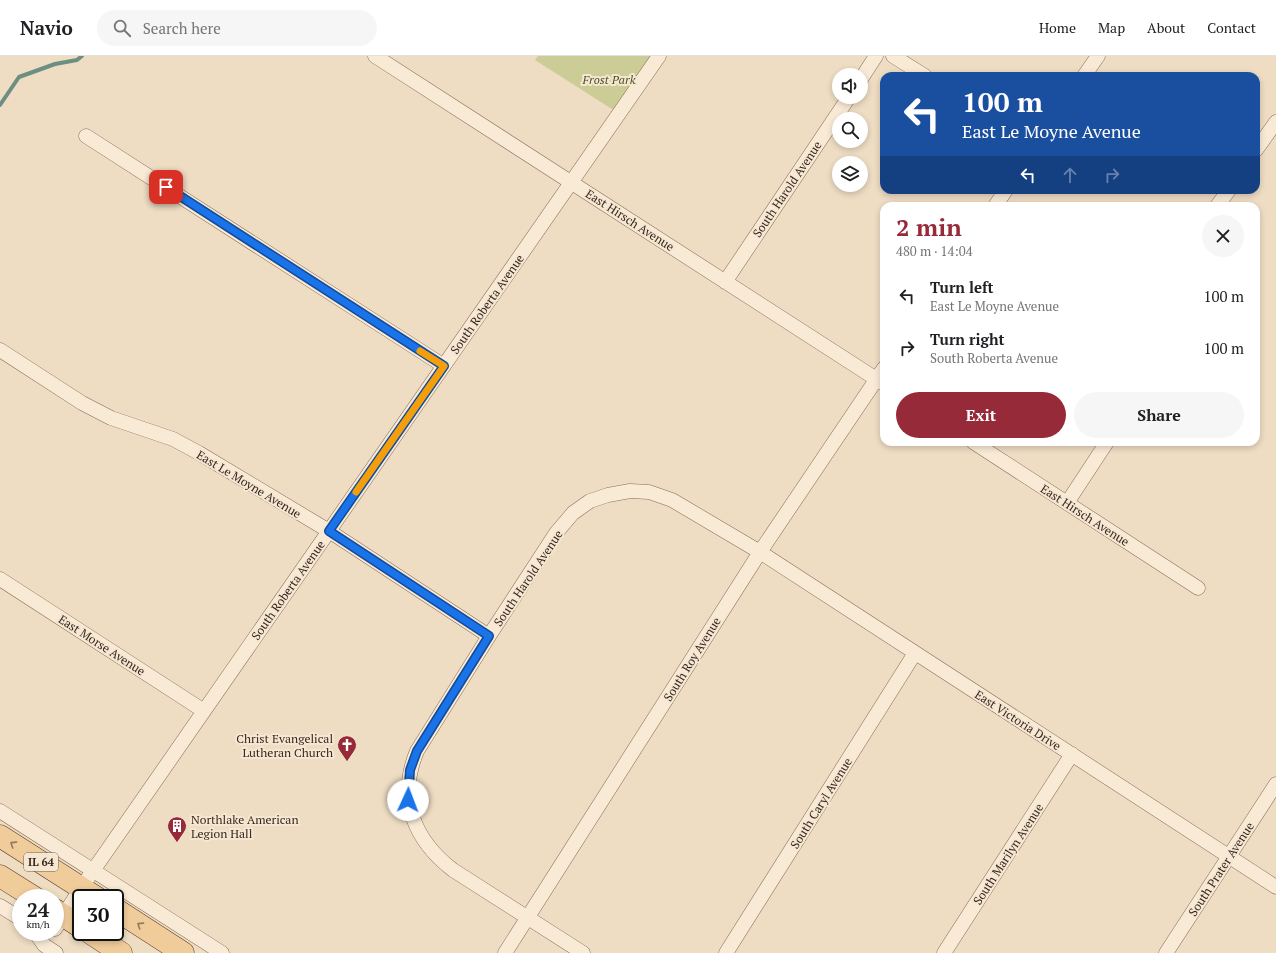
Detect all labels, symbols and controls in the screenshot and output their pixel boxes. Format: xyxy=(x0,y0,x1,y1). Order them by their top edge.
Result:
search box xyxy=(97,10,377,46)
text: Navio xyxy=(20,15,73,40)
icon: search xyxy=(111,17,133,39)
text: Search here xyxy=(143,18,221,38)
text: Home xyxy=(1039,18,1076,37)
text: Map xyxy=(1098,18,1125,37)
text: About xyxy=(1147,18,1185,37)
text: Contact xyxy=(1207,18,1256,37)
map controls xyxy=(832,68,868,192)
button: sound xyxy=(832,68,868,104)
park label: Frost Park xyxy=(582,72,636,87)
text: 100 m xyxy=(962,83,1043,120)
icon: left xyxy=(896,88,948,140)
button: search xyxy=(832,112,868,148)
text: East Le Moyne Avenue xyxy=(962,119,1141,143)
street label: South Harold Avenue xyxy=(749,138,825,240)
button: layers xyxy=(832,156,868,192)
icon: left xyxy=(1017,164,1039,186)
icon: ahead xyxy=(1059,164,1081,186)
icon: right xyxy=(1101,164,1123,186)
pin xyxy=(149,170,183,204)
icon: arrive xyxy=(155,176,177,198)
street label: East Hirsch Avenue xyxy=(583,186,677,254)
text: 2 min xyxy=(896,211,962,243)
button: close xyxy=(1202,215,1244,257)
text: 480 m · 14:04 xyxy=(896,242,973,260)
street label: South Roberta Avenue xyxy=(447,251,527,357)
text: Turn left xyxy=(930,277,994,297)
icon: left xyxy=(896,285,918,307)
text: 100 m xyxy=(1203,286,1244,306)
text: East Le Moyne Avenue xyxy=(930,297,1059,315)
text: Turn right xyxy=(930,329,1005,349)
icon: right xyxy=(896,337,918,359)
text: 100 m xyxy=(1203,338,1244,358)
text: South Roberta Avenue xyxy=(930,349,1058,367)
button: Exit xyxy=(896,392,1066,438)
button: Share xyxy=(1074,392,1244,438)
street label: East Le Moyne Avenue xyxy=(194,447,304,521)
street label: East Hirsch Avenue xyxy=(1038,481,1132,549)
street label: South Harold Avenue xyxy=(490,527,566,629)
street label: South Roberta Avenue xyxy=(248,537,328,643)
street label: East Morse Avenue xyxy=(56,611,148,679)
street label: South Roy Avenue xyxy=(660,614,724,704)
street label: East Victoria Drive xyxy=(972,687,1064,753)
place label: Christ Evangelical Lutheran Church xyxy=(236,731,333,760)
church icon: Christ Evangelical Lutheran Church xyxy=(336,734,358,762)
street label: South Caryl Avenue xyxy=(787,755,855,851)
position arrow xyxy=(387,779,429,821)
street label: South Marilyn Avenue xyxy=(970,800,1046,908)
place label: Northlake American Legion Hall xyxy=(191,812,299,841)
building icon: Northlake American Legion Hall xyxy=(166,815,188,843)
street label: South Prater Avenue xyxy=(1185,819,1257,919)
one-way arrow xyxy=(10,841,17,849)
road number: IL 64 xyxy=(24,853,58,871)
speed limit sign: 30 xyxy=(72,889,124,941)
text: 24 xyxy=(27,896,49,923)
text: km/h xyxy=(26,918,50,931)
one-way arrow xyxy=(137,923,144,930)

